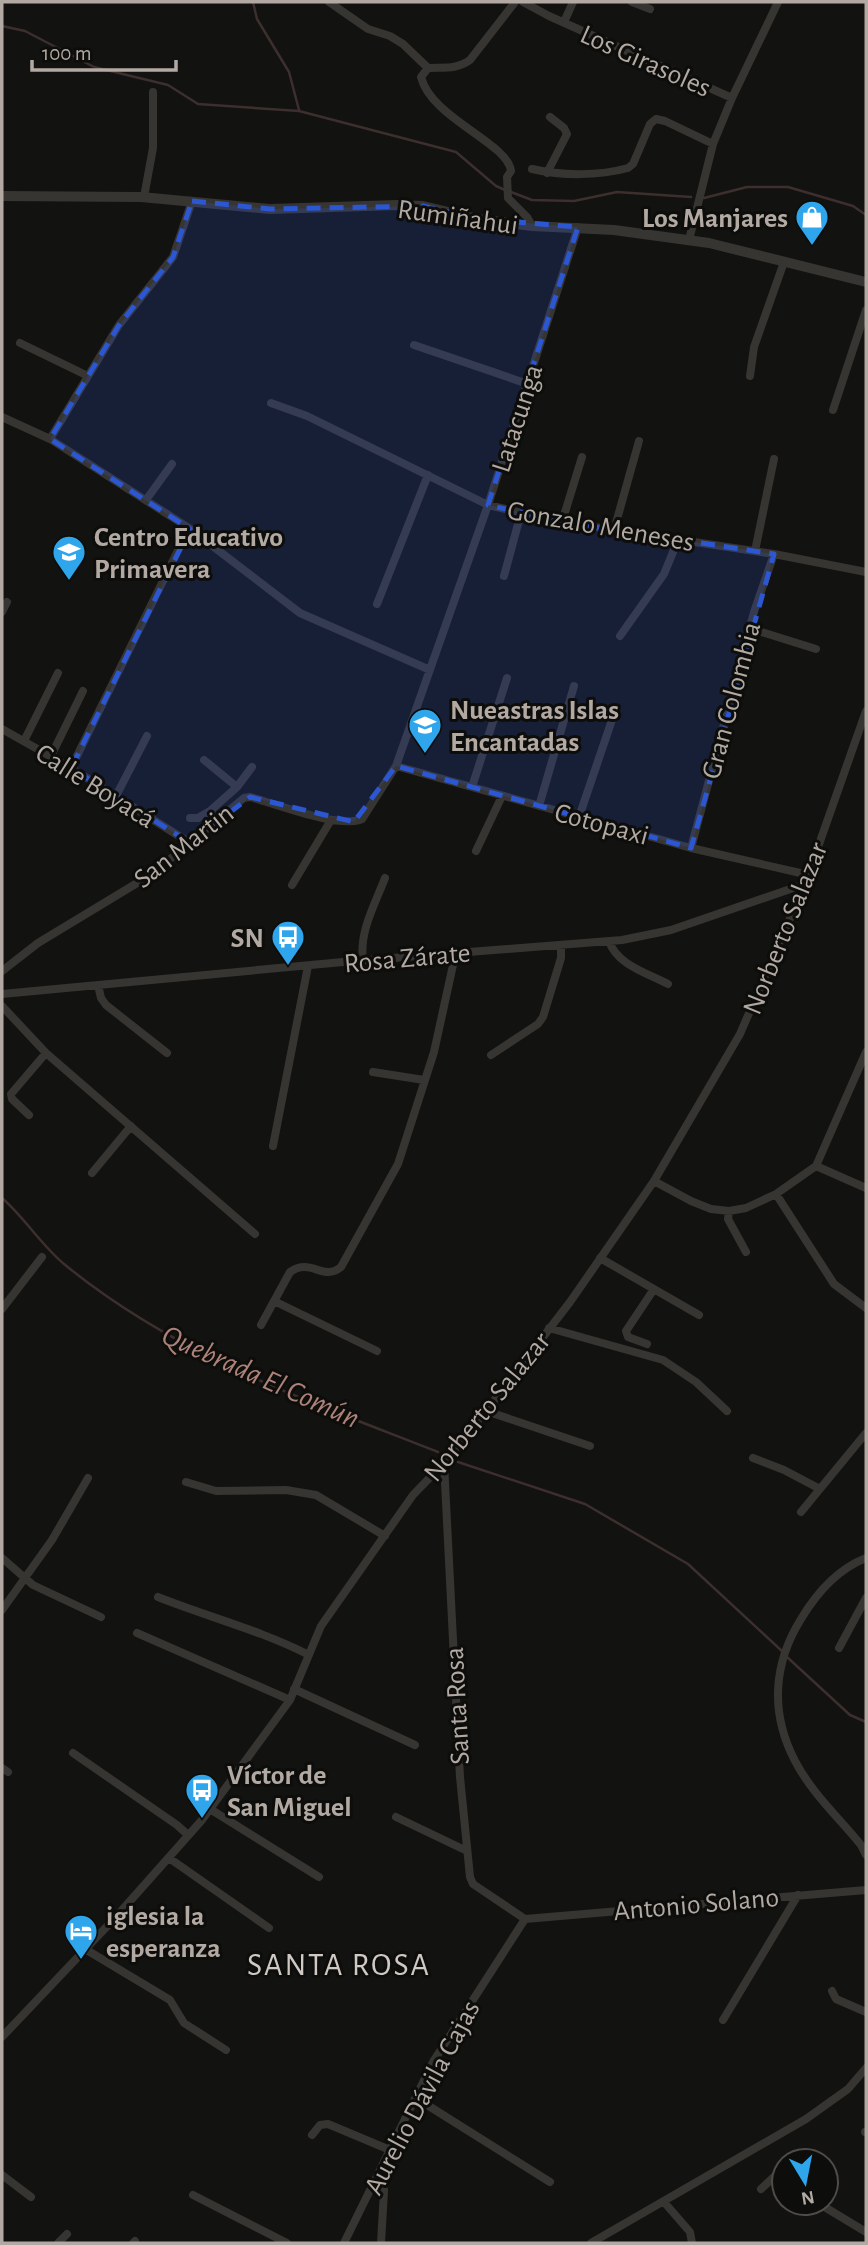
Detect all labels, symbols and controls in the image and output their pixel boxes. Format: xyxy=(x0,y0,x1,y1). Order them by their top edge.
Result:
street label: Los Girasoles xyxy=(576,21,715,103)
scale bar xyxy=(32,28,175,72)
text: 100 m xyxy=(42,43,92,64)
street label: Rumiñahui xyxy=(396,196,520,240)
shop icon: Los Manjares xyxy=(793,198,831,247)
place label: Los Manjares xyxy=(642,205,788,233)
street label: Latacunga xyxy=(487,361,549,476)
street label: Gonzalo Meneses xyxy=(505,497,696,557)
place label: Centro Educativo Primavera xyxy=(94,524,283,584)
school or university icon: Centro Educativo Primavera xyxy=(50,533,88,582)
street label: Gran Colombia xyxy=(698,619,766,782)
place label: Nueastras Islas Encantadas xyxy=(450,697,619,757)
school or university icon: Nueastras Islas Encantadas xyxy=(406,706,444,755)
street label: Calle Boyacá xyxy=(30,739,160,834)
street label: San Martin xyxy=(129,799,239,894)
street label: Cotopaxi xyxy=(551,799,652,851)
street label: Norberto Salazar xyxy=(739,839,833,1019)
bus stop icon: SN xyxy=(269,918,307,967)
place label: SN xyxy=(231,925,264,953)
street label: Rosa Zárate xyxy=(343,940,472,978)
water label: Quebrada El Común xyxy=(157,1320,364,1434)
street label: Norberto Salazar xyxy=(419,1327,556,1487)
street label: Santa Rosa xyxy=(441,1646,475,1765)
place label: Víctor de San Miguel xyxy=(227,1762,352,1822)
bus stop icon: Víctor de San Miguel xyxy=(183,1771,221,1820)
street label: Antonio Solano xyxy=(612,1884,780,1926)
place label: iglesia la esperanza xyxy=(106,1903,221,1963)
hotel icon: iglesia la esperanza xyxy=(62,1912,100,1961)
district label: SANTA ROSA xyxy=(247,1949,431,1981)
street label: Aurelio Dávila Cajas xyxy=(360,1996,486,2200)
north arrow xyxy=(770,2147,840,2217)
text: N xyxy=(800,2187,816,2208)

